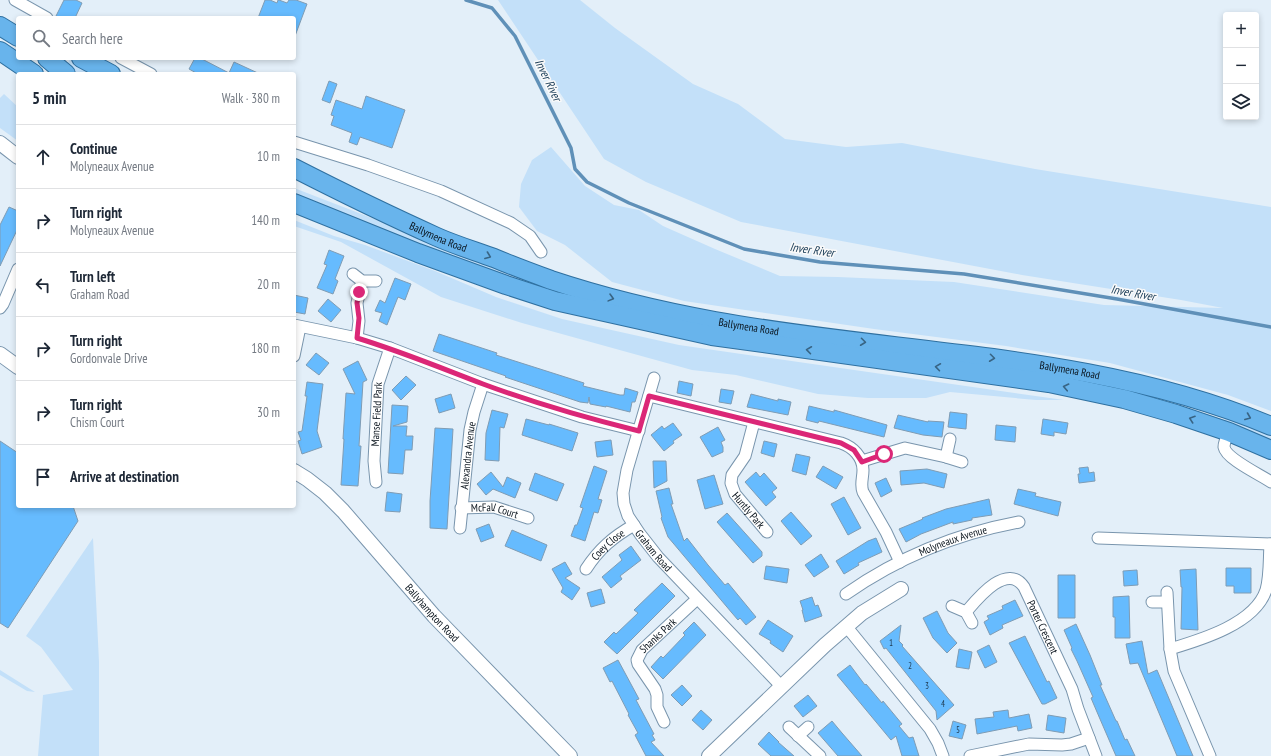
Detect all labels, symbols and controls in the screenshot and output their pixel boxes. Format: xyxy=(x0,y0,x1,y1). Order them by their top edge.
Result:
map controls xyxy=(1223,12,1259,120)
button: + xyxy=(1223,12,1259,48)
search box xyxy=(16,16,296,60)
icon: search xyxy=(30,27,52,49)
text: Search here xyxy=(62,29,123,48)
button: − xyxy=(1223,48,1259,84)
water label: Inver River xyxy=(532,56,566,105)
button: layers xyxy=(1223,84,1259,120)
text: 5 min xyxy=(32,87,66,109)
text: Walk · 380 m xyxy=(222,90,280,107)
text: Continue xyxy=(70,139,117,158)
icon: ahead xyxy=(32,146,54,168)
text: 10 m xyxy=(257,148,280,165)
text: Molyneaux Avenue xyxy=(70,158,154,175)
text: Turn right xyxy=(70,203,122,222)
icon: right xyxy=(32,210,54,232)
text: 140 m xyxy=(251,212,280,229)
street label: Ballymena Road xyxy=(407,218,469,255)
text: Molyneaux Avenue xyxy=(70,222,154,239)
water label: Inver River xyxy=(789,239,837,260)
one-way arrow xyxy=(484,252,491,260)
text: Turn left xyxy=(70,267,115,286)
icon: left xyxy=(32,274,54,296)
text: 20 m xyxy=(257,276,280,293)
water label: Inver River xyxy=(1110,281,1158,304)
route end xyxy=(350,283,368,301)
text: Graham Road xyxy=(70,286,129,303)
one-way arrow xyxy=(607,293,614,302)
street label: Ballymena Road xyxy=(717,315,780,338)
text: Turn right xyxy=(70,331,122,350)
one-way arrow xyxy=(860,337,866,346)
icon: right xyxy=(32,338,54,360)
text: 180 m xyxy=(251,340,280,357)
one-way arrow xyxy=(806,345,812,354)
text: Gordonvale Drive xyxy=(70,350,148,367)
one-way arrow xyxy=(989,353,995,362)
street label: Ballymena Road xyxy=(1039,358,1101,382)
one-way arrow xyxy=(935,363,941,372)
street label: Manse Field Park xyxy=(368,381,385,447)
one-way arrow xyxy=(1063,383,1069,391)
text: Turn right xyxy=(70,395,122,414)
icon: right xyxy=(32,402,54,424)
text: 30 m xyxy=(257,404,280,421)
one-way arrow xyxy=(1245,412,1252,420)
text: Chism Court xyxy=(70,414,124,431)
one-way arrow xyxy=(1189,415,1196,424)
street label: Alexandra Avenue xyxy=(457,420,479,490)
route start xyxy=(875,445,893,463)
icon: arrive xyxy=(32,466,54,488)
text: Arrive at destination xyxy=(70,467,179,486)
street label: Huntly Park xyxy=(729,489,768,532)
street label: McFall Court xyxy=(471,500,520,521)
street label: Molyneaux Avenue xyxy=(917,522,989,559)
street label: Coey Close xyxy=(588,525,628,563)
street label: Graham Road xyxy=(632,527,675,575)
street label: Ballyhampton Road xyxy=(402,581,462,645)
street label: Porter Crescent xyxy=(1024,598,1061,656)
street label: Shanks Park xyxy=(636,614,680,656)
house number: 1 xyxy=(889,637,893,648)
house number: 2 xyxy=(908,660,912,671)
house number: 3 xyxy=(925,680,929,691)
house number: 4 xyxy=(941,698,945,709)
house number: 5 xyxy=(956,724,960,735)

